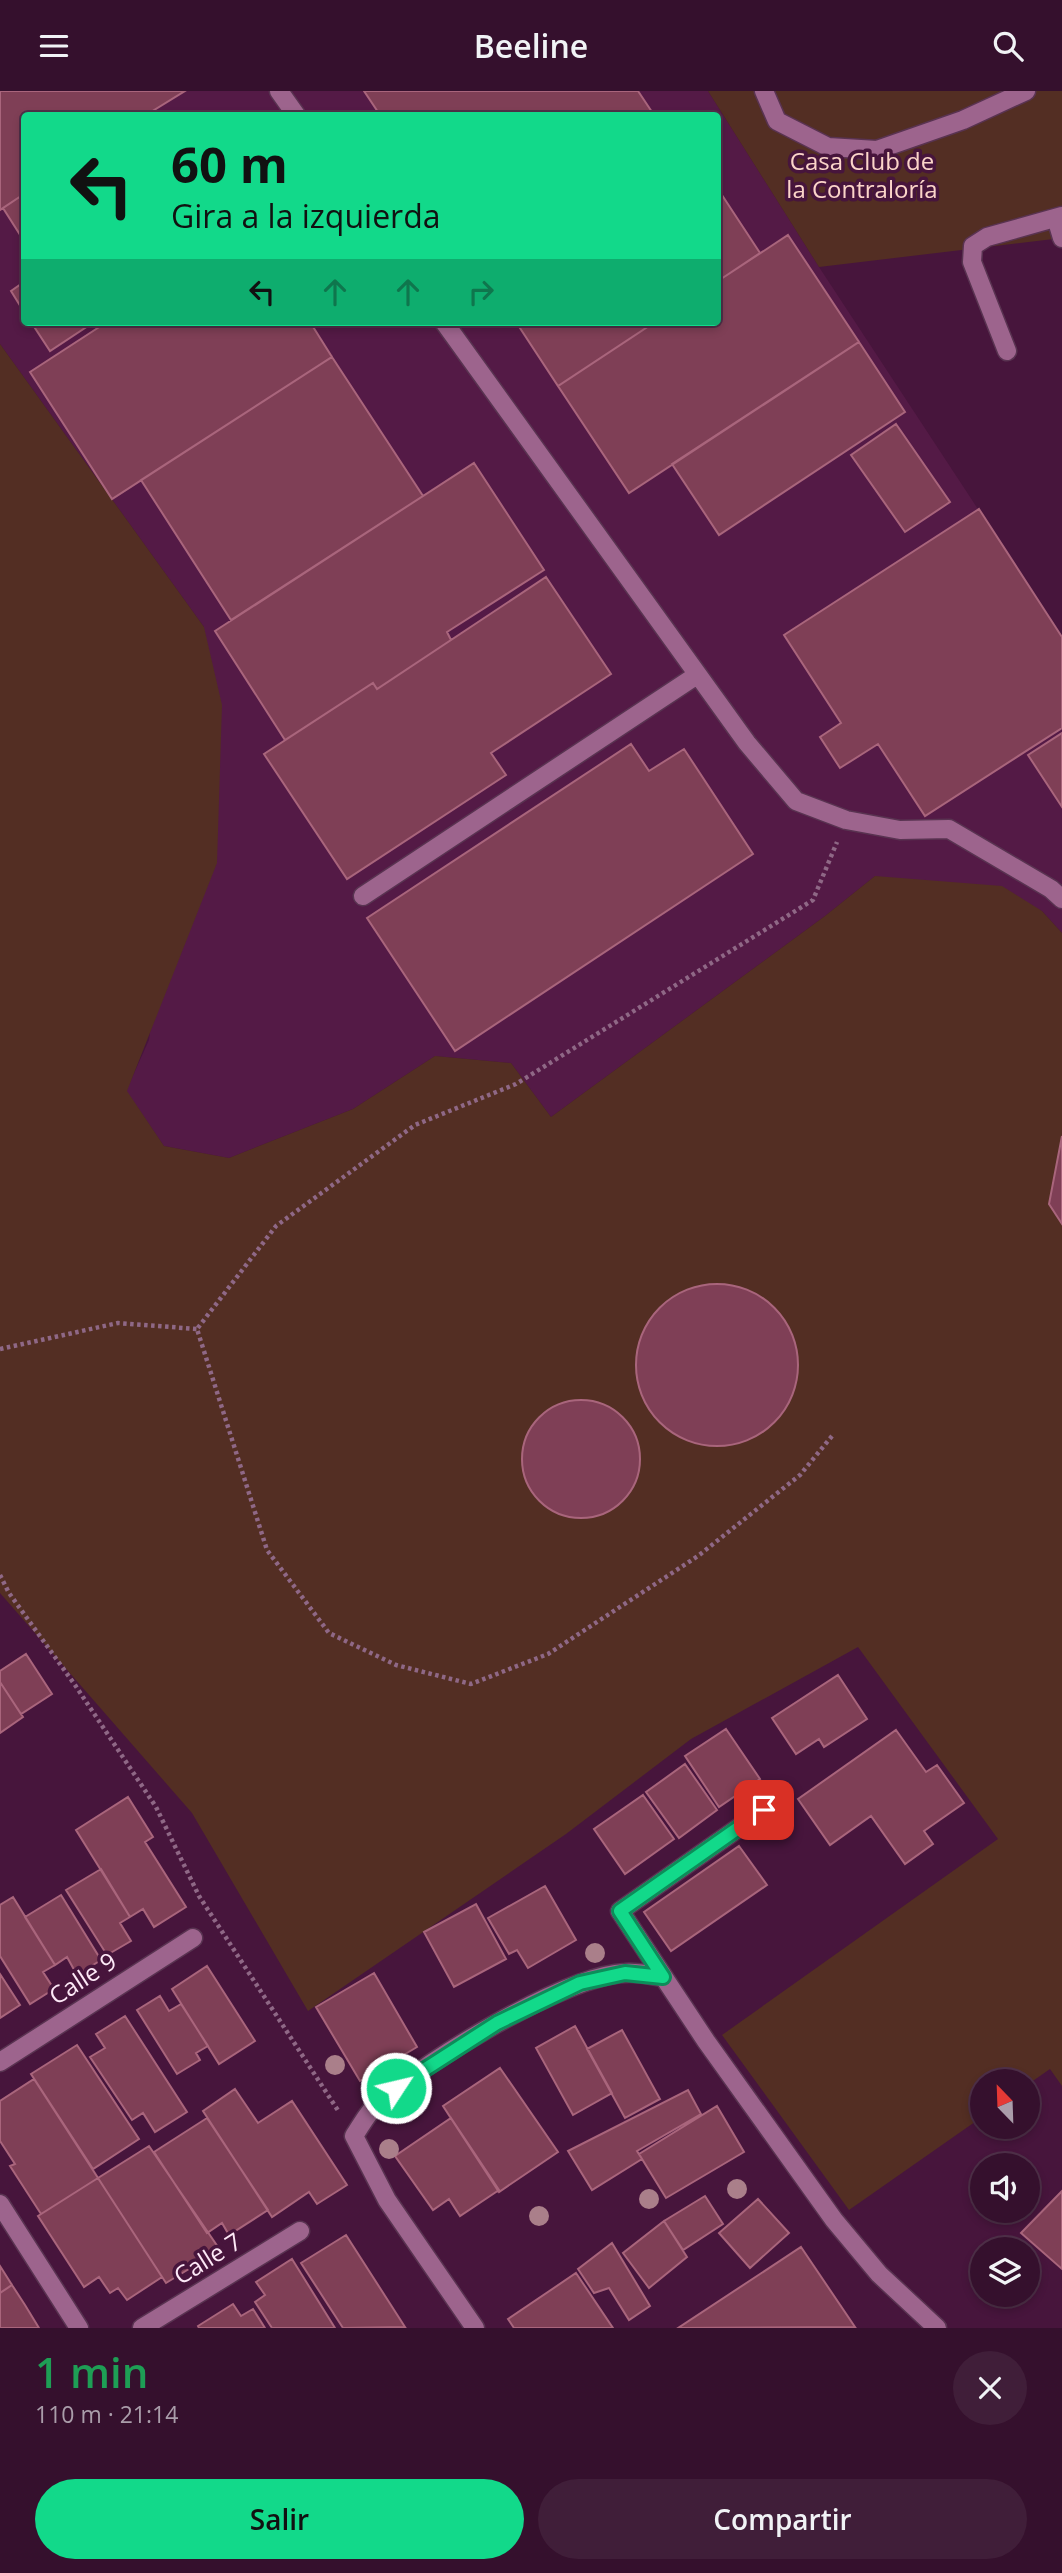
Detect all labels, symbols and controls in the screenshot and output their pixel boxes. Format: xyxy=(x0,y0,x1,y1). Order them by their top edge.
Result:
text: Beeline xyxy=(474,24,588,67)
icon: menu xyxy=(35,27,73,65)
icon: search xyxy=(989,27,1027,65)
text: 60 m xyxy=(171,131,288,197)
icon: left xyxy=(56,140,147,231)
park label: Casa Club de la Contraloría xyxy=(786,144,938,205)
text: Gira a la izquierda xyxy=(171,194,441,237)
icon: left xyxy=(243,273,281,311)
icon: ahead xyxy=(316,273,354,311)
icon: ahead xyxy=(389,273,427,311)
icon: right xyxy=(462,273,500,311)
pin xyxy=(734,1780,794,1840)
icon: arrive xyxy=(745,1791,783,1829)
street label: Calle 9 xyxy=(42,1944,122,2012)
position arrow xyxy=(359,2051,433,2125)
north arrow xyxy=(970,2069,1040,2139)
map controls xyxy=(970,2069,1040,2307)
button: sound xyxy=(970,2153,1040,2223)
street label: Calle 7 xyxy=(167,2224,247,2291)
button: layers xyxy=(970,2237,1040,2307)
text: 1 min xyxy=(35,2343,148,2400)
button: close xyxy=(953,2351,1027,2425)
text: 110 m · 21:14 xyxy=(35,2398,178,2430)
button: Salir xyxy=(35,2479,524,2559)
button: Compartir xyxy=(538,2479,1027,2559)

